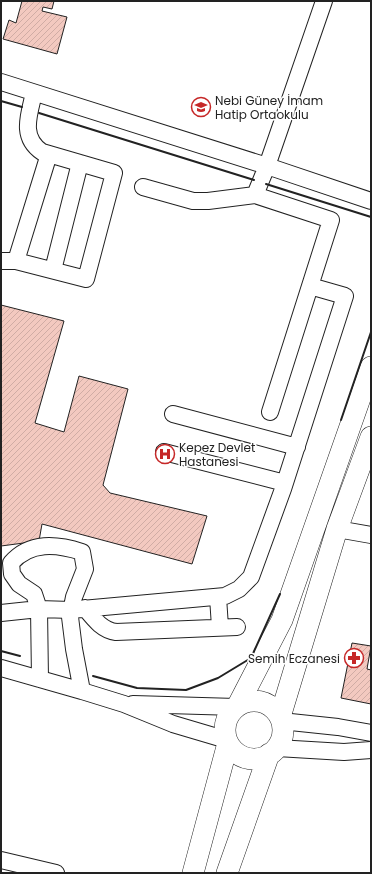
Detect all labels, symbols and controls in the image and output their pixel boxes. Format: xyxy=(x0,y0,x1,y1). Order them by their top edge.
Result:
place label: Nebi Güney İmam Hatip Ortaokulu xyxy=(215,92,323,123)
school or university icon: Nebi Güney İmam Hatip Ortaokulu xyxy=(190,96,212,118)
place label: Kepez Devlet Hastanesi xyxy=(179,439,255,470)
hospital icon: Kepez Devlet Hastanesi xyxy=(154,443,176,465)
pharmacy icon: Semih Eczanesi xyxy=(343,647,365,669)
place label: Semih Eczanesi xyxy=(248,650,340,667)

